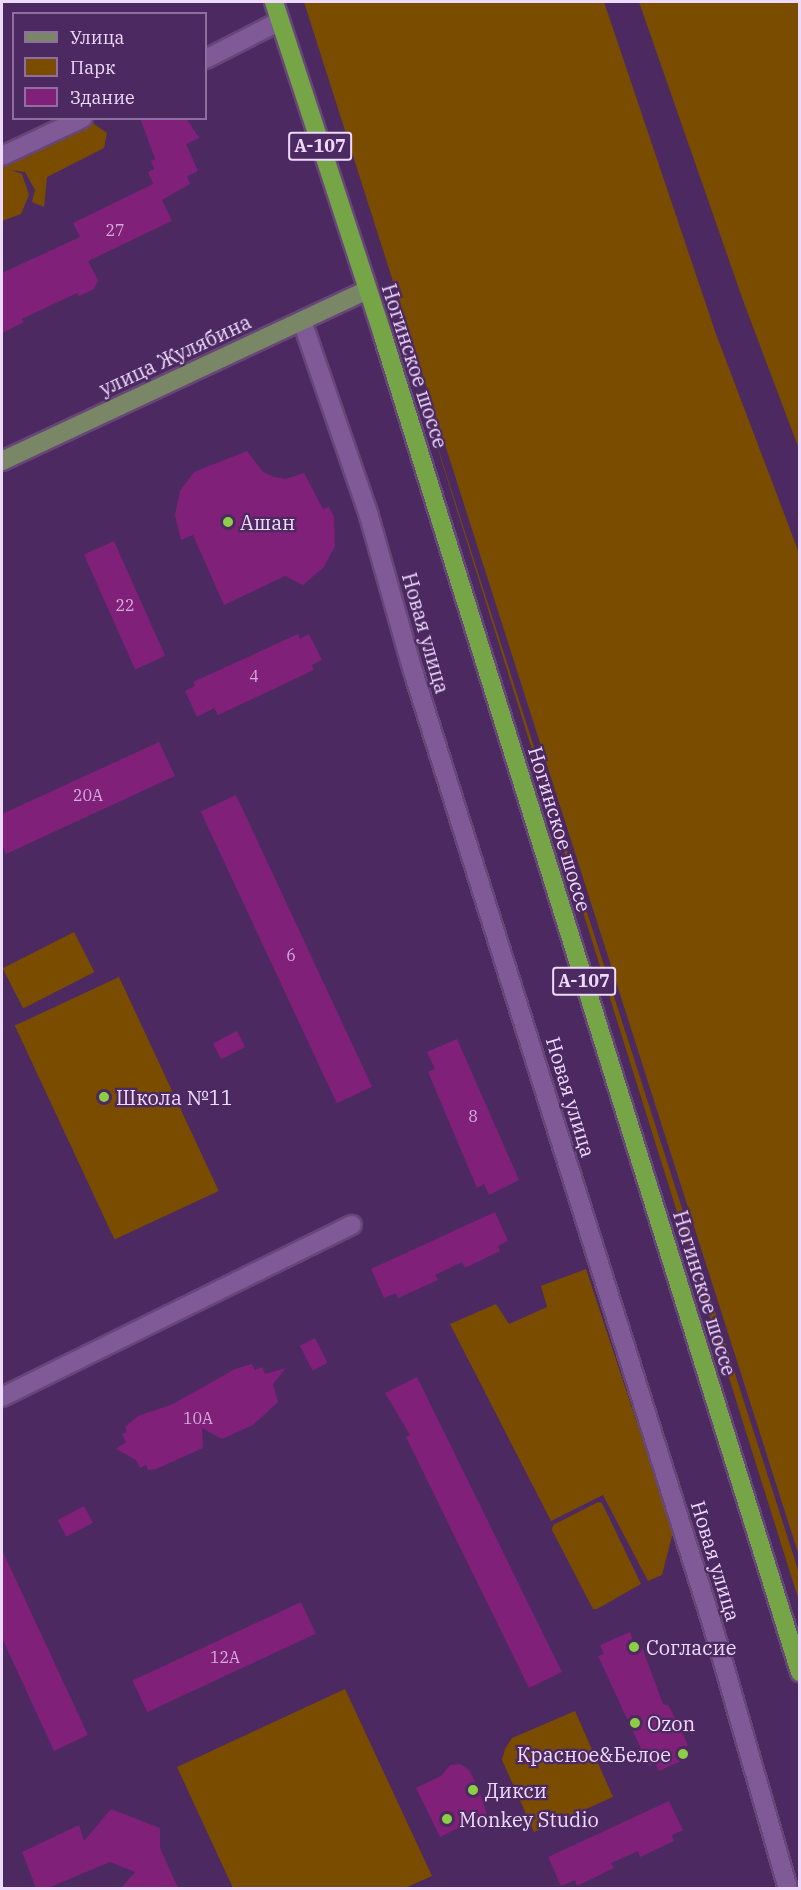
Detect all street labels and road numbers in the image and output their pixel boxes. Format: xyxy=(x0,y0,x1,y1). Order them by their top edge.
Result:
road number: А-107 xyxy=(287,131,353,161)
street label: Ногинское шоссе xyxy=(377,281,453,451)
street label: улица Жулябина xyxy=(95,309,255,401)
street label: Новая улица xyxy=(397,570,455,696)
street label: Ногинское шоссе xyxy=(523,743,597,915)
road number: А-107 xyxy=(551,966,617,996)
street label: Новая улица xyxy=(541,1034,601,1160)
street label: Ногинское шоссе xyxy=(668,1207,742,1379)
street label: Новая улица xyxy=(686,1498,746,1624)

